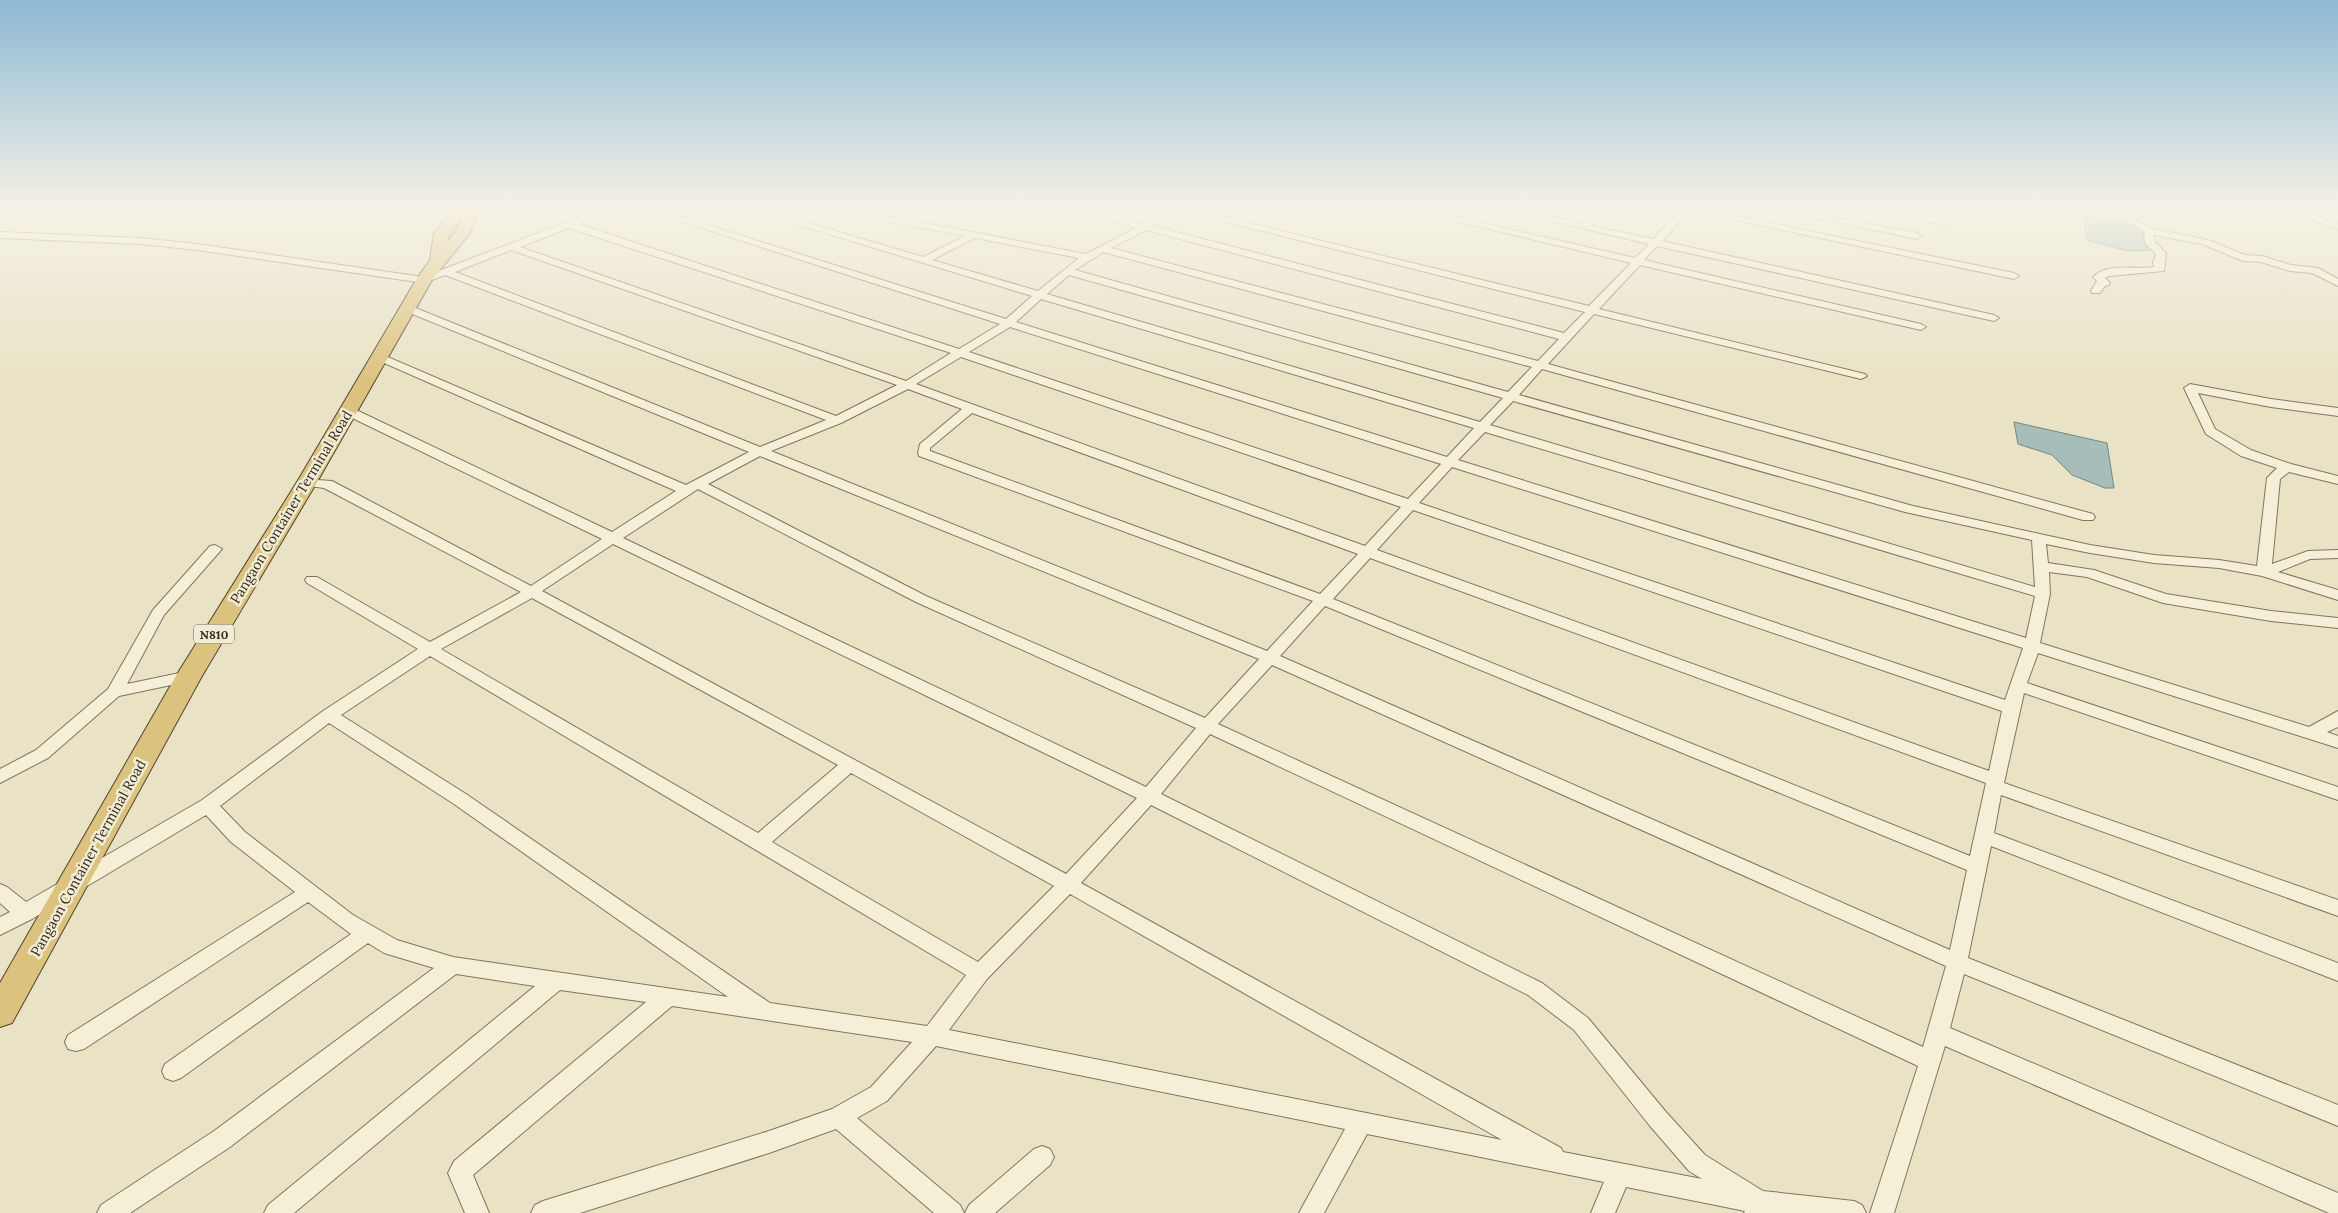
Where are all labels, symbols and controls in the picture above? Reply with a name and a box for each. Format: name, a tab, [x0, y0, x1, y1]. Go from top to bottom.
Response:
street label: Pangaon Container Terminal Road	[226, 407, 356, 607]
road number: N810	[194, 624, 234, 644]
street label: Pangaon Container Terminal Road	[26, 756, 150, 960]

